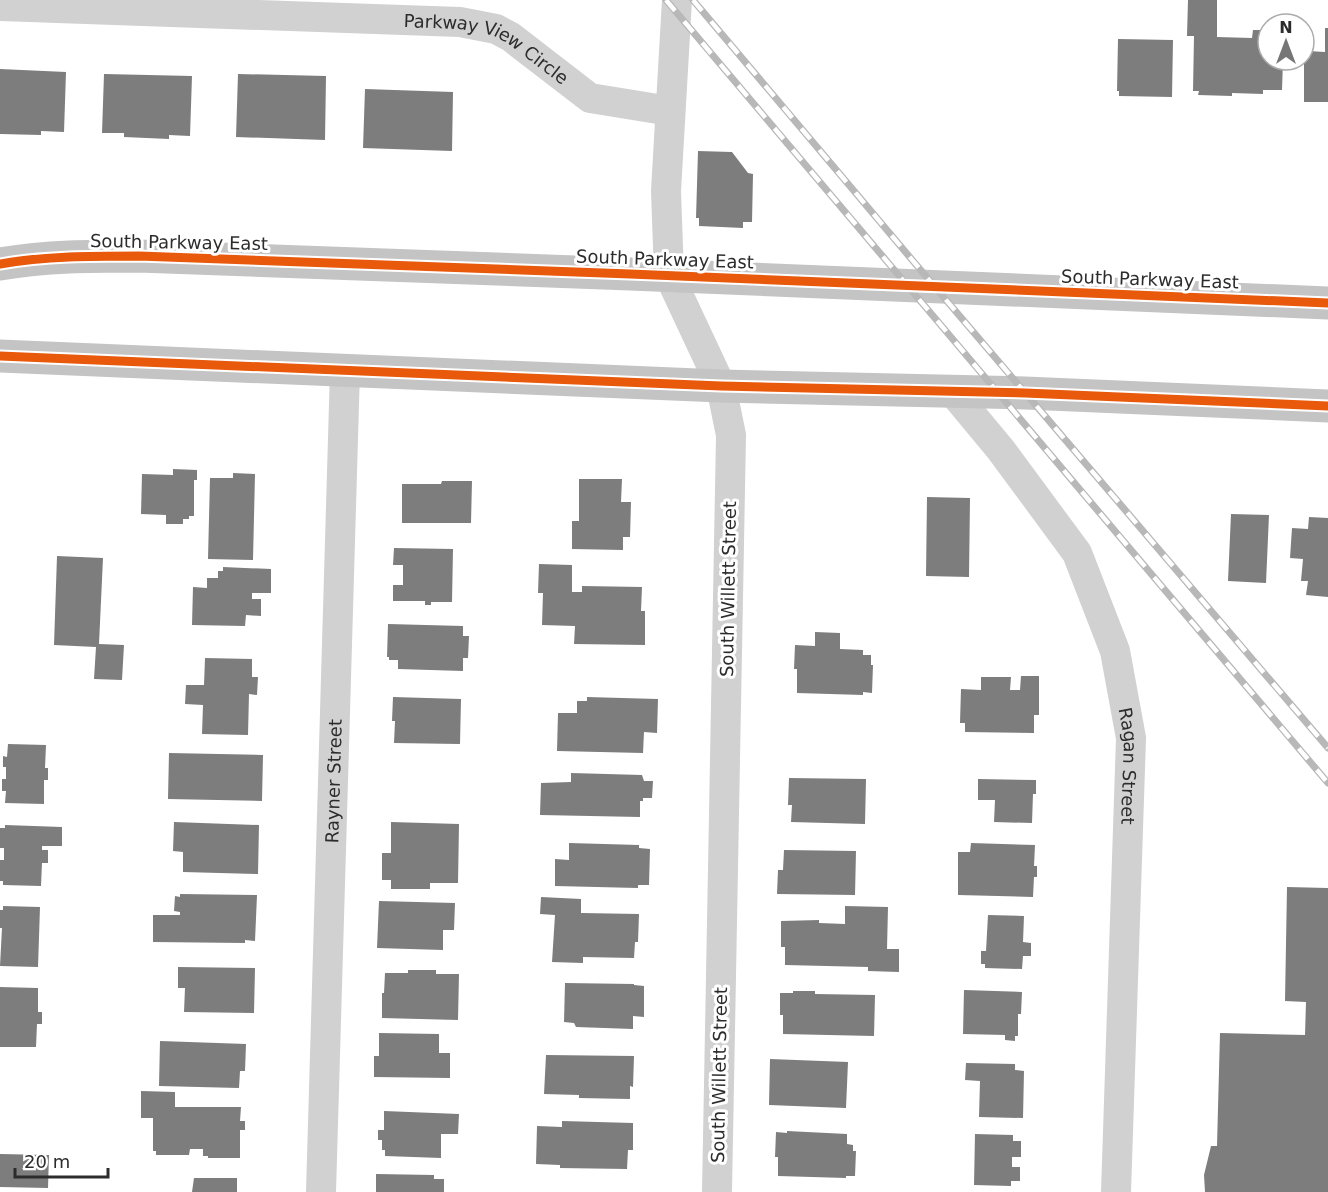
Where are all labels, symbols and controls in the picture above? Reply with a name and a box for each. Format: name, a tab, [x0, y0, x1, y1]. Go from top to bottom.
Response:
street label: Parkway View Circle	[403, 10, 573, 88]
north arrow	[1256, 12, 1316, 72]
text: N	[1279, 18, 1293, 37]
street label: South Parkway East	[90, 230, 268, 254]
street label: South Parkway East	[576, 245, 754, 273]
street label: South Parkway East	[1061, 265, 1239, 293]
street label: South Willett Street	[716, 501, 740, 677]
street label: Ragan Street	[1115, 706, 1142, 825]
street label: Rayner Street	[321, 719, 345, 844]
street label: South Willett Street	[707, 987, 731, 1163]
scale bar	[15, 1141, 108, 1179]
text: 20 m	[24, 1151, 70, 1172]

